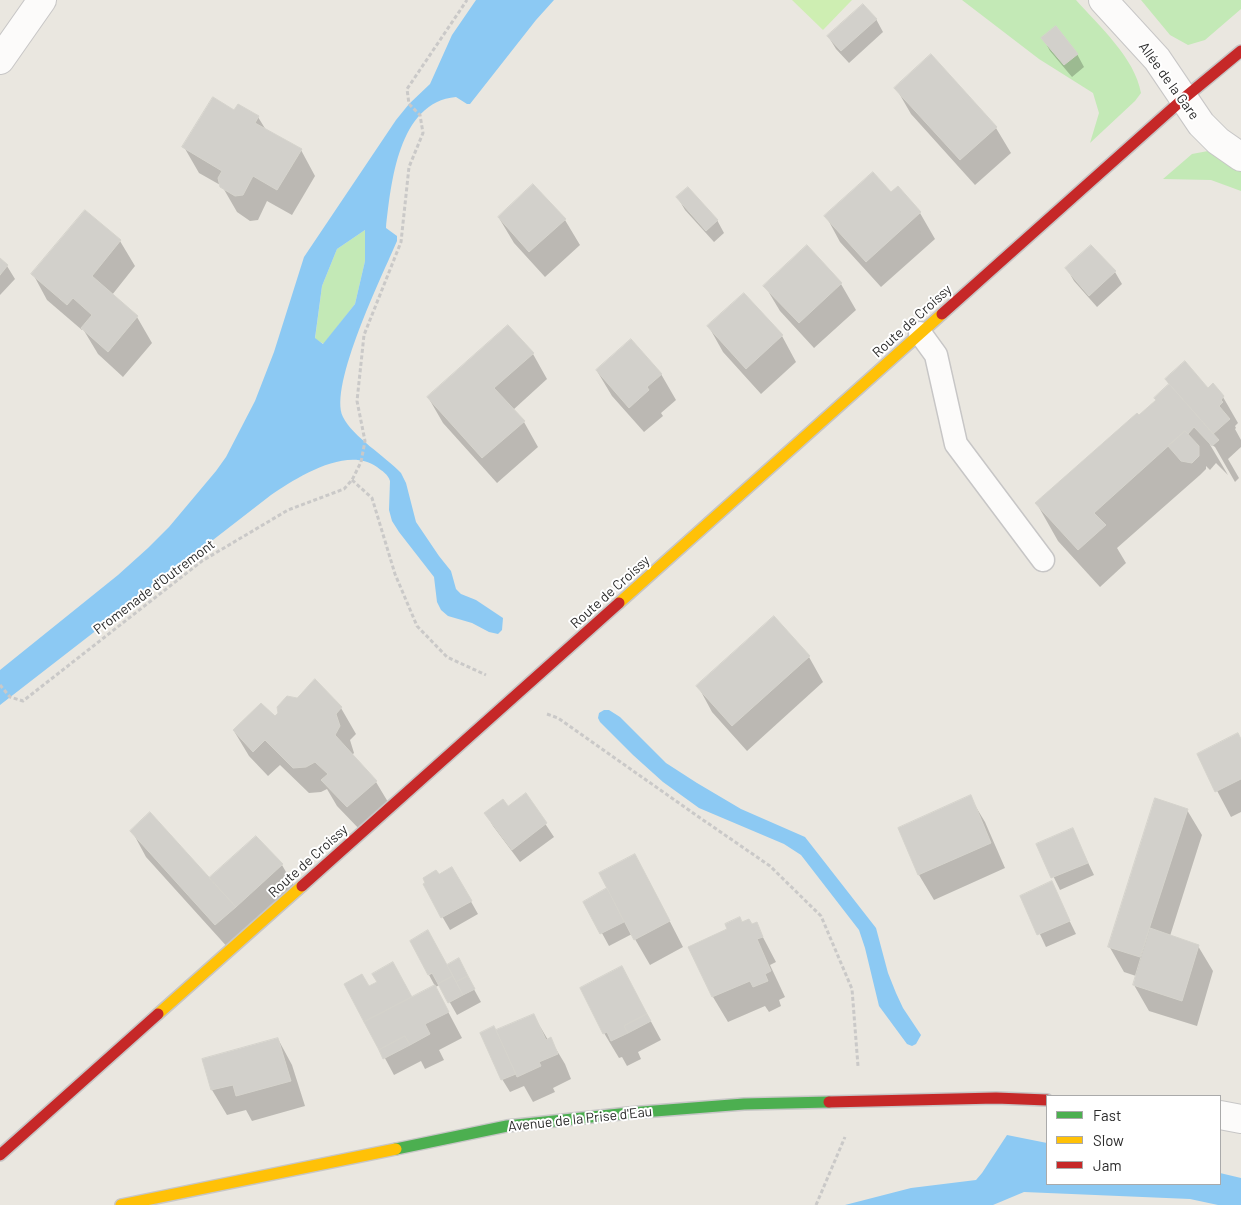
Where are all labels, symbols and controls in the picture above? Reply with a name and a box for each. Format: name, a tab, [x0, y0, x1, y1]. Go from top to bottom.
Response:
street label: Allée de la Gare	[1135, 39, 1203, 123]
street label: Route de Croissy	[869, 281, 955, 361]
street label: Promenade d'Outremont	[90, 536, 218, 638]
street label: Route de Croissy	[567, 552, 653, 632]
street label: Route de Croissy	[265, 821, 351, 901]
legend	[1046, 1095, 1221, 1185]
street label: Avenue de la Prise d'Eau	[507, 1103, 653, 1135]
text: Fast	[1093, 1106, 1121, 1124]
text: Slow	[1093, 1131, 1124, 1149]
text: Jam	[1093, 1156, 1122, 1174]

